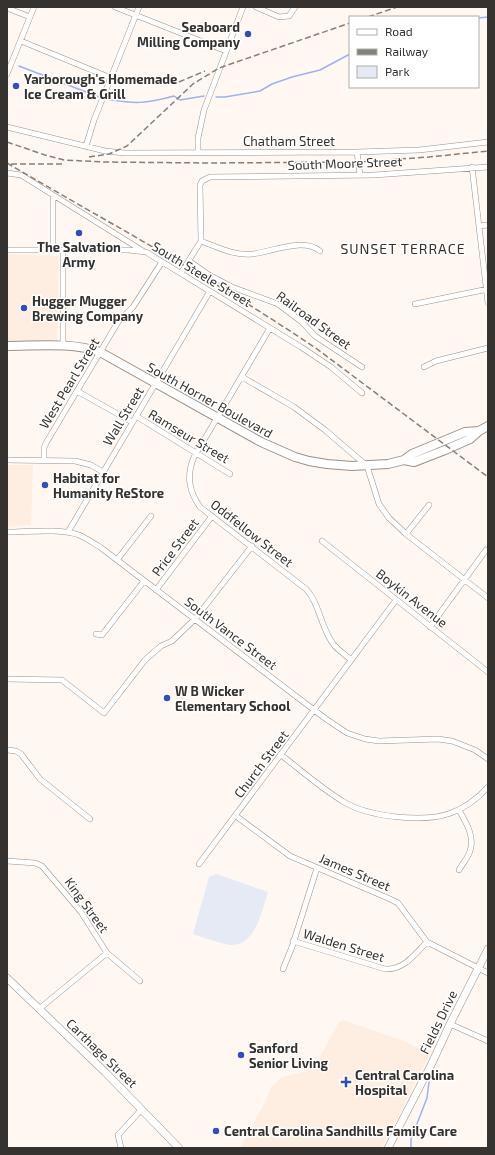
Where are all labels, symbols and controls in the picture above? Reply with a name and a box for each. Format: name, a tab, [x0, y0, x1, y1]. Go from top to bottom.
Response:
legend	[349, 16, 479, 88]
place label: Seaboard Milling Company	[137, 19, 241, 50]
text: Road	[385, 24, 413, 38]
marker: Seaboard Milling Company	[243, 29, 253, 39]
text: Railway	[385, 44, 429, 58]
text: Park	[385, 64, 410, 78]
place label: Yarborough's Homemade Ice Cream & Grill	[24, 71, 177, 102]
marker: Yarborough's Homemade Ice Cream & Grill	[11, 81, 21, 91]
street label: Chatham Street	[243, 133, 335, 149]
street label: South Moore Street	[287, 153, 403, 173]
marker: The Salvation Army	[74, 228, 84, 238]
street label: South Steele Street	[149, 238, 255, 310]
place label: The Salvation Army	[37, 239, 121, 270]
district label: SUNSET TERRACE	[340, 240, 466, 257]
street label: Railroad Street	[274, 288, 354, 352]
place label: Hugger Mugger Brewing Company	[32, 293, 144, 324]
marker: Hugger Mugger Brewing Company	[19, 303, 29, 313]
street label: West Pearl Street	[36, 335, 102, 431]
street label: South Horner Boulevard	[144, 359, 276, 441]
street label: Wall Street	[99, 384, 147, 448]
street label: Ramseur Street	[146, 406, 232, 466]
place label: Habitat for Humanity ReStore	[53, 470, 164, 501]
marker: Habitat for Humanity ReStore	[40, 480, 50, 490]
street label: Oddfellow Street	[208, 496, 296, 570]
street label: Price Street	[148, 515, 202, 579]
street label: Boykin Avenue	[373, 565, 451, 631]
street label: South Vance Street	[182, 593, 280, 673]
place label: W B Wicker Elementary School	[175, 683, 291, 714]
marker: W B Wicker Elementary School	[162, 693, 172, 703]
street label: Church Street	[230, 727, 292, 801]
street label: James Street	[317, 850, 393, 894]
street label: King Street	[61, 874, 113, 936]
street label: Walden Street	[301, 925, 387, 965]
street label: Fields Drive	[416, 988, 460, 1056]
street label: Carthage Street	[63, 1015, 141, 1091]
place label: Sanford Senior Living	[249, 1040, 328, 1071]
marker: Sanford Senior Living	[236, 1050, 246, 1060]
place label: Central Carolina Hospital	[355, 1067, 454, 1098]
marker: Central Carolina Hospital	[340, 1076, 352, 1088]
place label: Central Carolina Sandhills Family Care	[224, 1123, 457, 1139]
marker: Central Carolina Sandhills Family Care	[211, 1126, 221, 1136]

